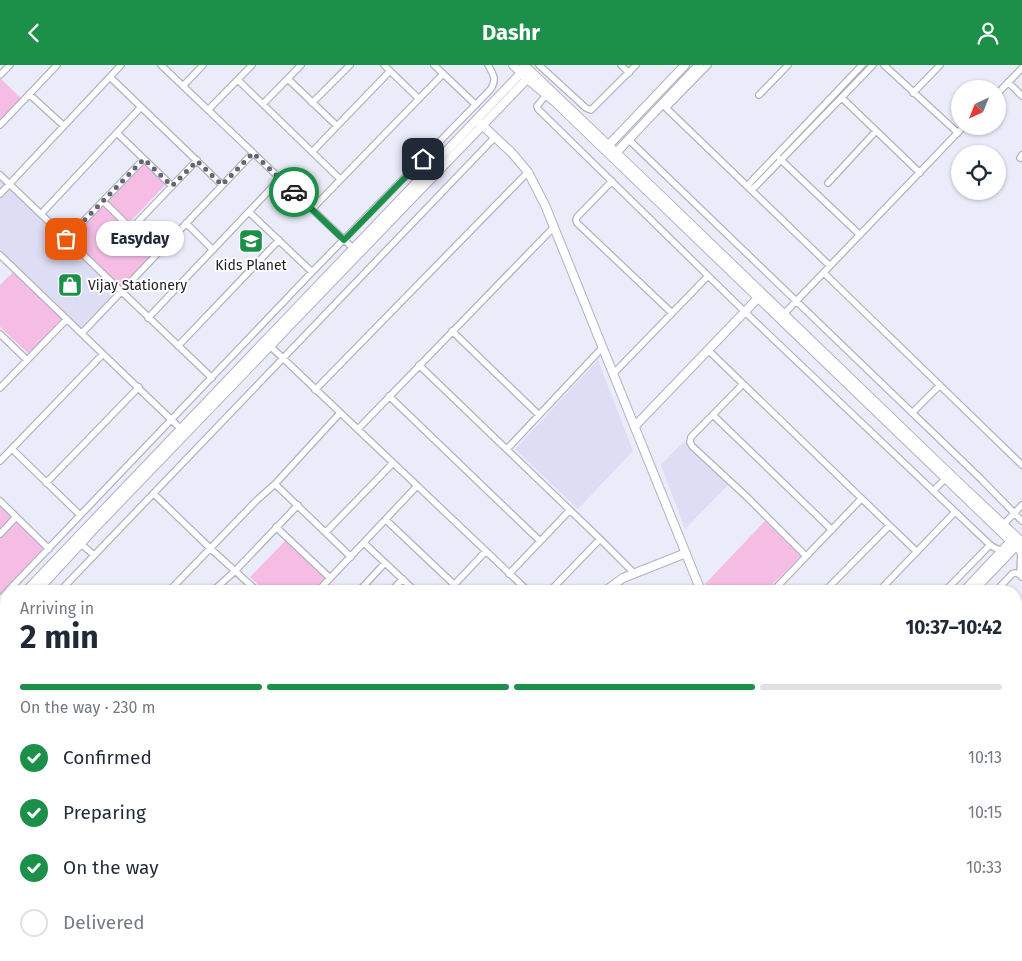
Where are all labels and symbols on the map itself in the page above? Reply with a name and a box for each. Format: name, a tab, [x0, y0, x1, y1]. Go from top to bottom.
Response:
north arrow	[951, 80, 1006, 135]
pin	[402, 138, 444, 180]
courier	[269, 167, 319, 217]
pin	[45, 218, 87, 260]
callout: Easyday	[96, 221, 184, 257]
school or university icon: Kids Planet	[238, 228, 264, 254]
place label: Kids Planet	[215, 257, 288, 274]
shop icon: Vijay Stationery	[57, 272, 83, 298]
place label: Vijay Stationery	[88, 277, 187, 294]

